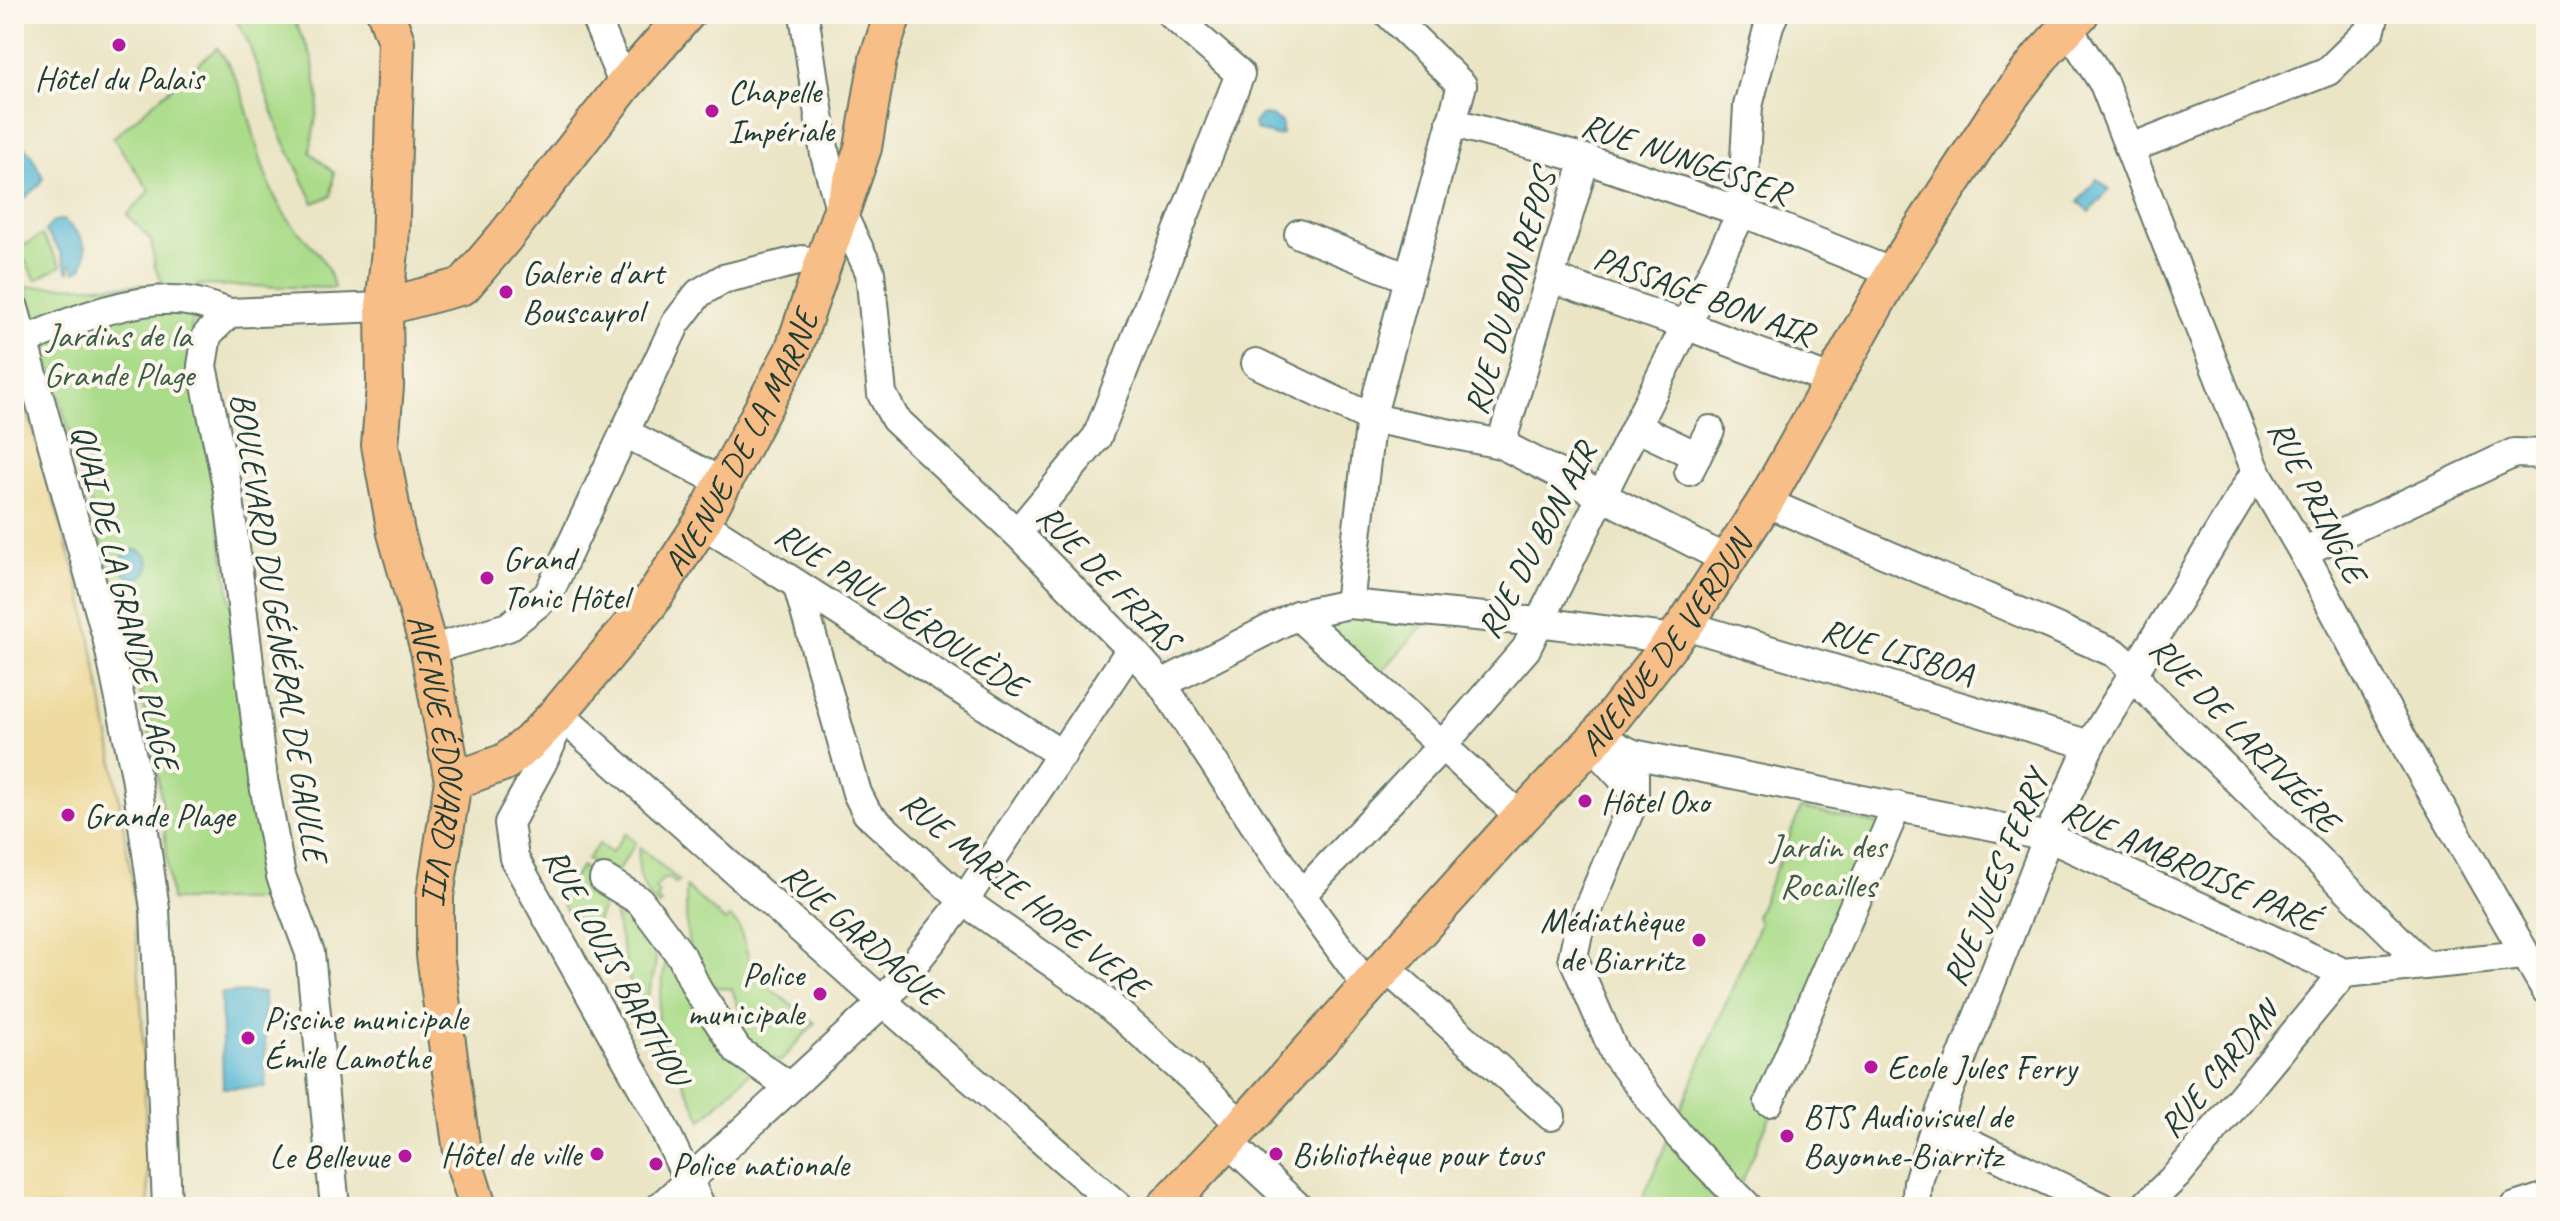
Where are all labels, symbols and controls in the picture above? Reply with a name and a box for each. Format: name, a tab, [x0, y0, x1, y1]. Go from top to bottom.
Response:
marker: Hôtel du Palais	[110, 36, 128, 54]
place label: Hôtel du Palais	[35, 57, 206, 100]
place label: Chapelle Impériale	[728, 70, 836, 152]
marker: Chapelle Impériale	[703, 102, 721, 120]
street label: RUE NUNGESSER	[1576, 103, 1799, 215]
street label: RUE DU BON REPOS	[1454, 159, 1567, 419]
street label: PASSAGE BON AIR	[1588, 236, 1823, 356]
place label: Galerie d'art Bouscayrol	[522, 251, 668, 333]
marker: Galerie d'art Bouscayrol	[497, 283, 515, 301]
street label: AVENUE DE LA MARNE	[653, 300, 829, 583]
park label: Jardins de la Grande Plage	[44, 314, 197, 396]
street label: BOULEVARD DU GÉNÉRAL DE GAULLE	[221, 390, 338, 869]
street label: RUE PRINGLE	[2258, 413, 2378, 593]
street label: QUAI DE LA GRANDE PLAGE	[62, 420, 190, 778]
street label: RUE DU BON AIR	[1467, 432, 1607, 645]
street label: RUE DE FRIAS	[1028, 495, 1192, 663]
street label: RUE PAUL DÉROULÈDE	[767, 512, 1038, 709]
street label: AVENUE DE VERDUN	[1570, 520, 1764, 765]
place label: Grand Tonic Hôtel	[503, 537, 635, 619]
marker: Grand Tonic Hôtel	[478, 569, 496, 587]
street label: RUE LISBOA	[1817, 608, 1980, 695]
street label: AVENUE ÉDOUARD VII	[398, 609, 474, 909]
street label: RUE DE LARIVIÉRE	[2141, 628, 2352, 844]
street label: RUE JULES FERRY	[1933, 760, 2060, 992]
place label: Hôtel Oxo	[1601, 780, 1713, 823]
street label: RUE MARIE HOPE VERE	[892, 781, 1161, 1010]
street label: RUE AMBROISE PARÉ	[2055, 789, 2329, 943]
marker: Hôtel Oxo	[1576, 792, 1594, 810]
place label: Grande Plage	[84, 794, 237, 837]
marker: Grande Plage	[59, 806, 77, 824]
park label: Jardin des Rocailles	[1768, 825, 1889, 907]
street label: RUE LOUIS BARTHOU	[534, 840, 702, 1097]
street label: RUE GARDAGUE	[773, 853, 954, 1018]
place label: Médiathèque de Biarritz	[1540, 899, 1686, 981]
marker: Médiathèque de Biarritz	[1690, 931, 1708, 949]
place label: Police municipale	[687, 953, 806, 1035]
marker: Police municipale	[811, 985, 829, 1003]
street label: RUE CARDAN	[2149, 989, 2291, 1146]
place label: Piscine municipale Émile Lamothe	[264, 997, 470, 1079]
marker: Piscine municipale Émile Lamothe	[239, 1029, 257, 1047]
place label: Ecole Jules Ferry	[1887, 1046, 2079, 1089]
marker: Ecole Jules Ferry	[1862, 1058, 1880, 1076]
place label: BTS Audiovisuel de Bayonne-Biarritz	[1803, 1095, 2015, 1177]
marker: BTS Audiovisuel de Bayonne-Biarritz	[1778, 1127, 1796, 1145]
place label: Hôtel de ville	[441, 1133, 584, 1176]
place label: Bibliothèque pour tous	[1292, 1133, 1545, 1176]
place label: Le Bellevue	[269, 1135, 391, 1178]
place label: Police nationale	[672, 1143, 851, 1186]
marker: Hôtel de ville	[588, 1145, 606, 1163]
marker: Bibliothèque pour tous	[1267, 1145, 1285, 1163]
marker: Le Bellevue	[396, 1147, 414, 1165]
marker: Police nationale	[647, 1155, 665, 1173]

